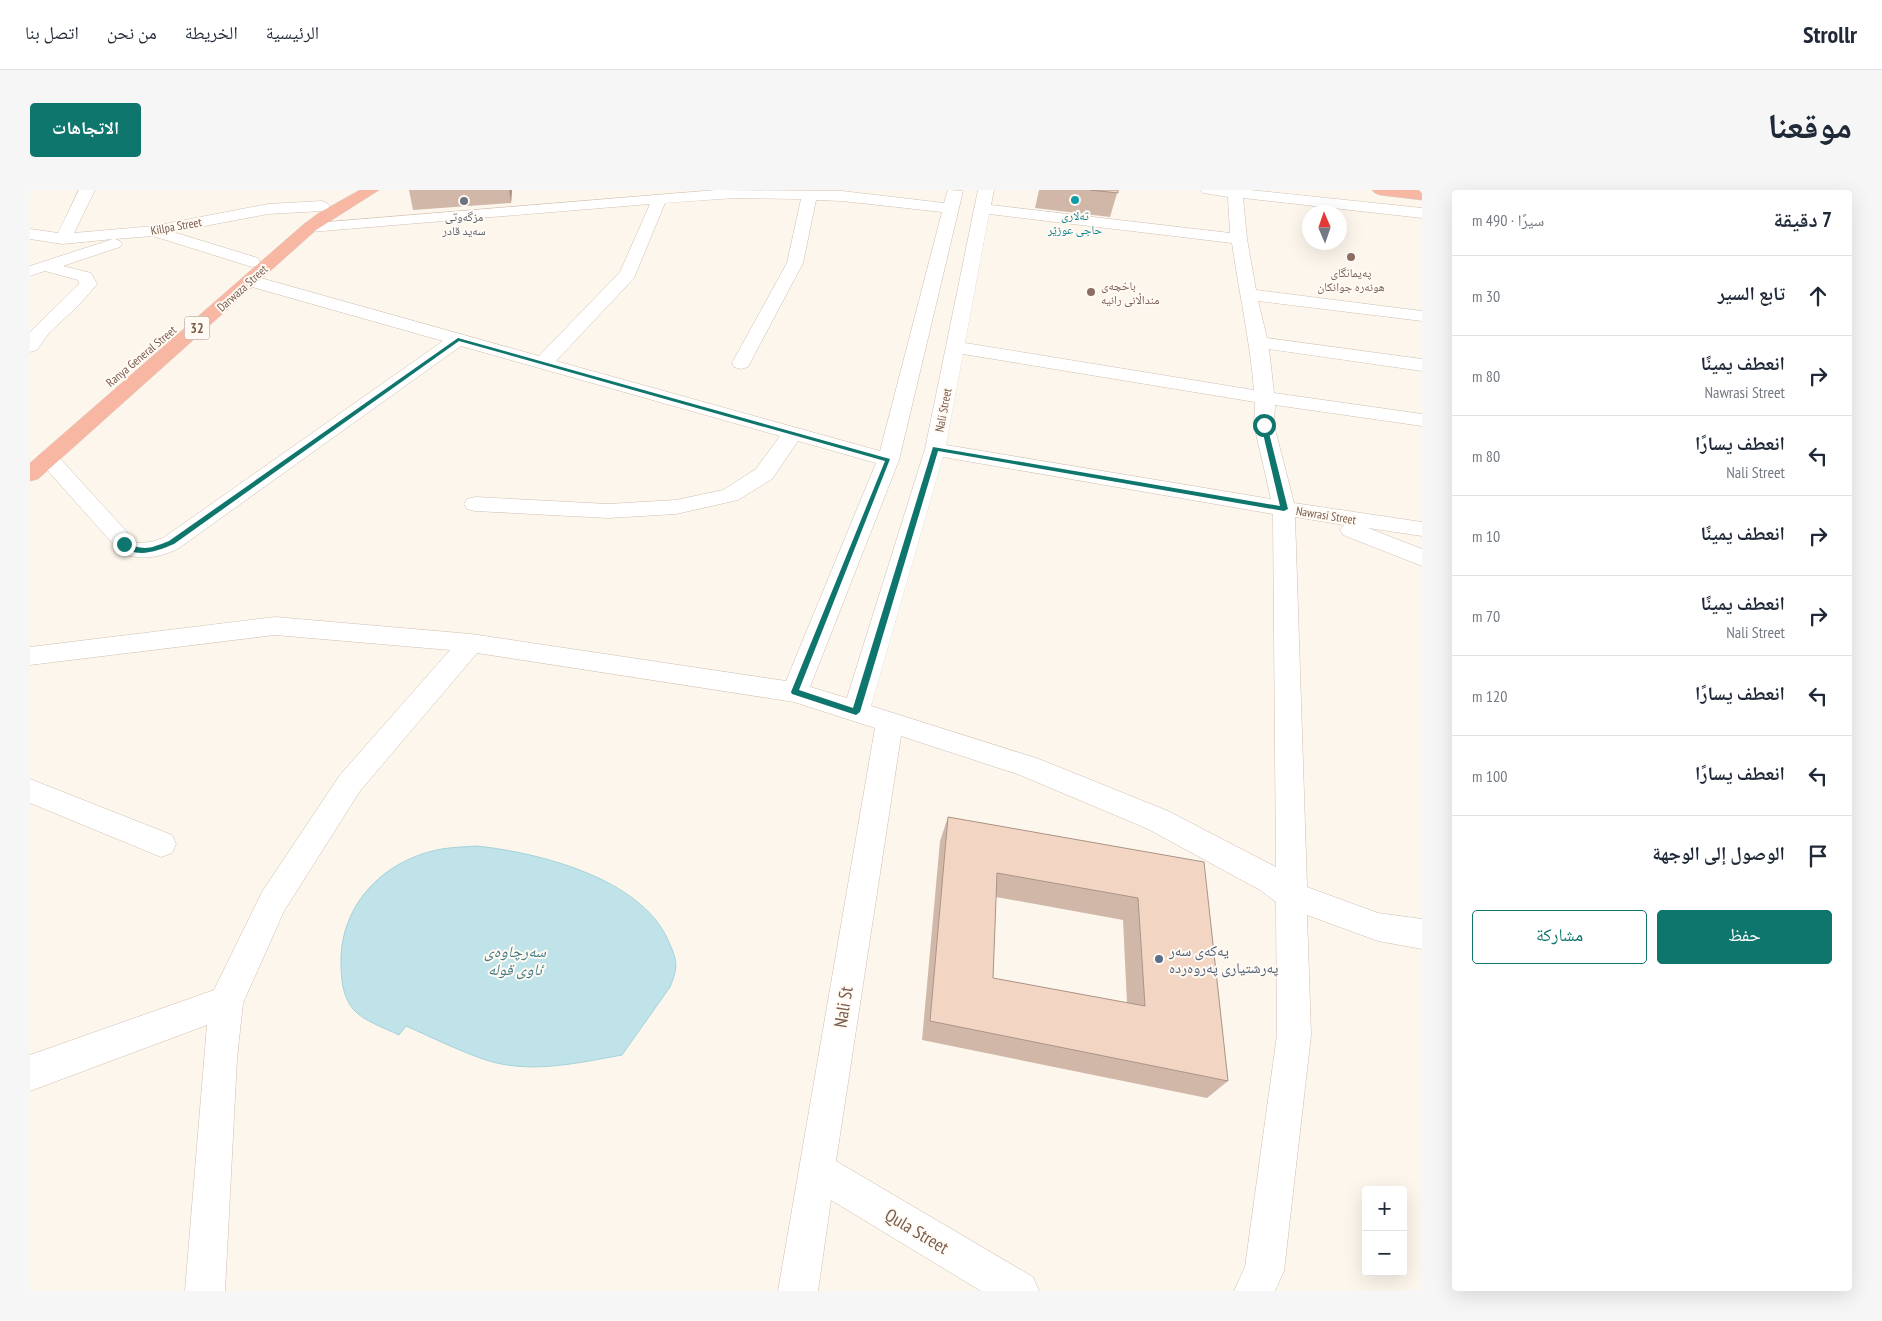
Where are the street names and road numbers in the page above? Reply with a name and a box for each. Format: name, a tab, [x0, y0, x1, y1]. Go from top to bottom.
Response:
street label: Killpa Street	[149, 214, 203, 238]
street label: Darwaza Street	[214, 261, 271, 315]
road number: 32	[184, 316, 210, 340]
street label: Ranya General Street	[103, 322, 180, 390]
street label: Nali Street	[931, 386, 955, 433]
street label: Nawrasi Street	[1295, 503, 1358, 527]
street label: Nali St	[828, 985, 858, 1029]
street label: Qula Street	[881, 1203, 953, 1259]

